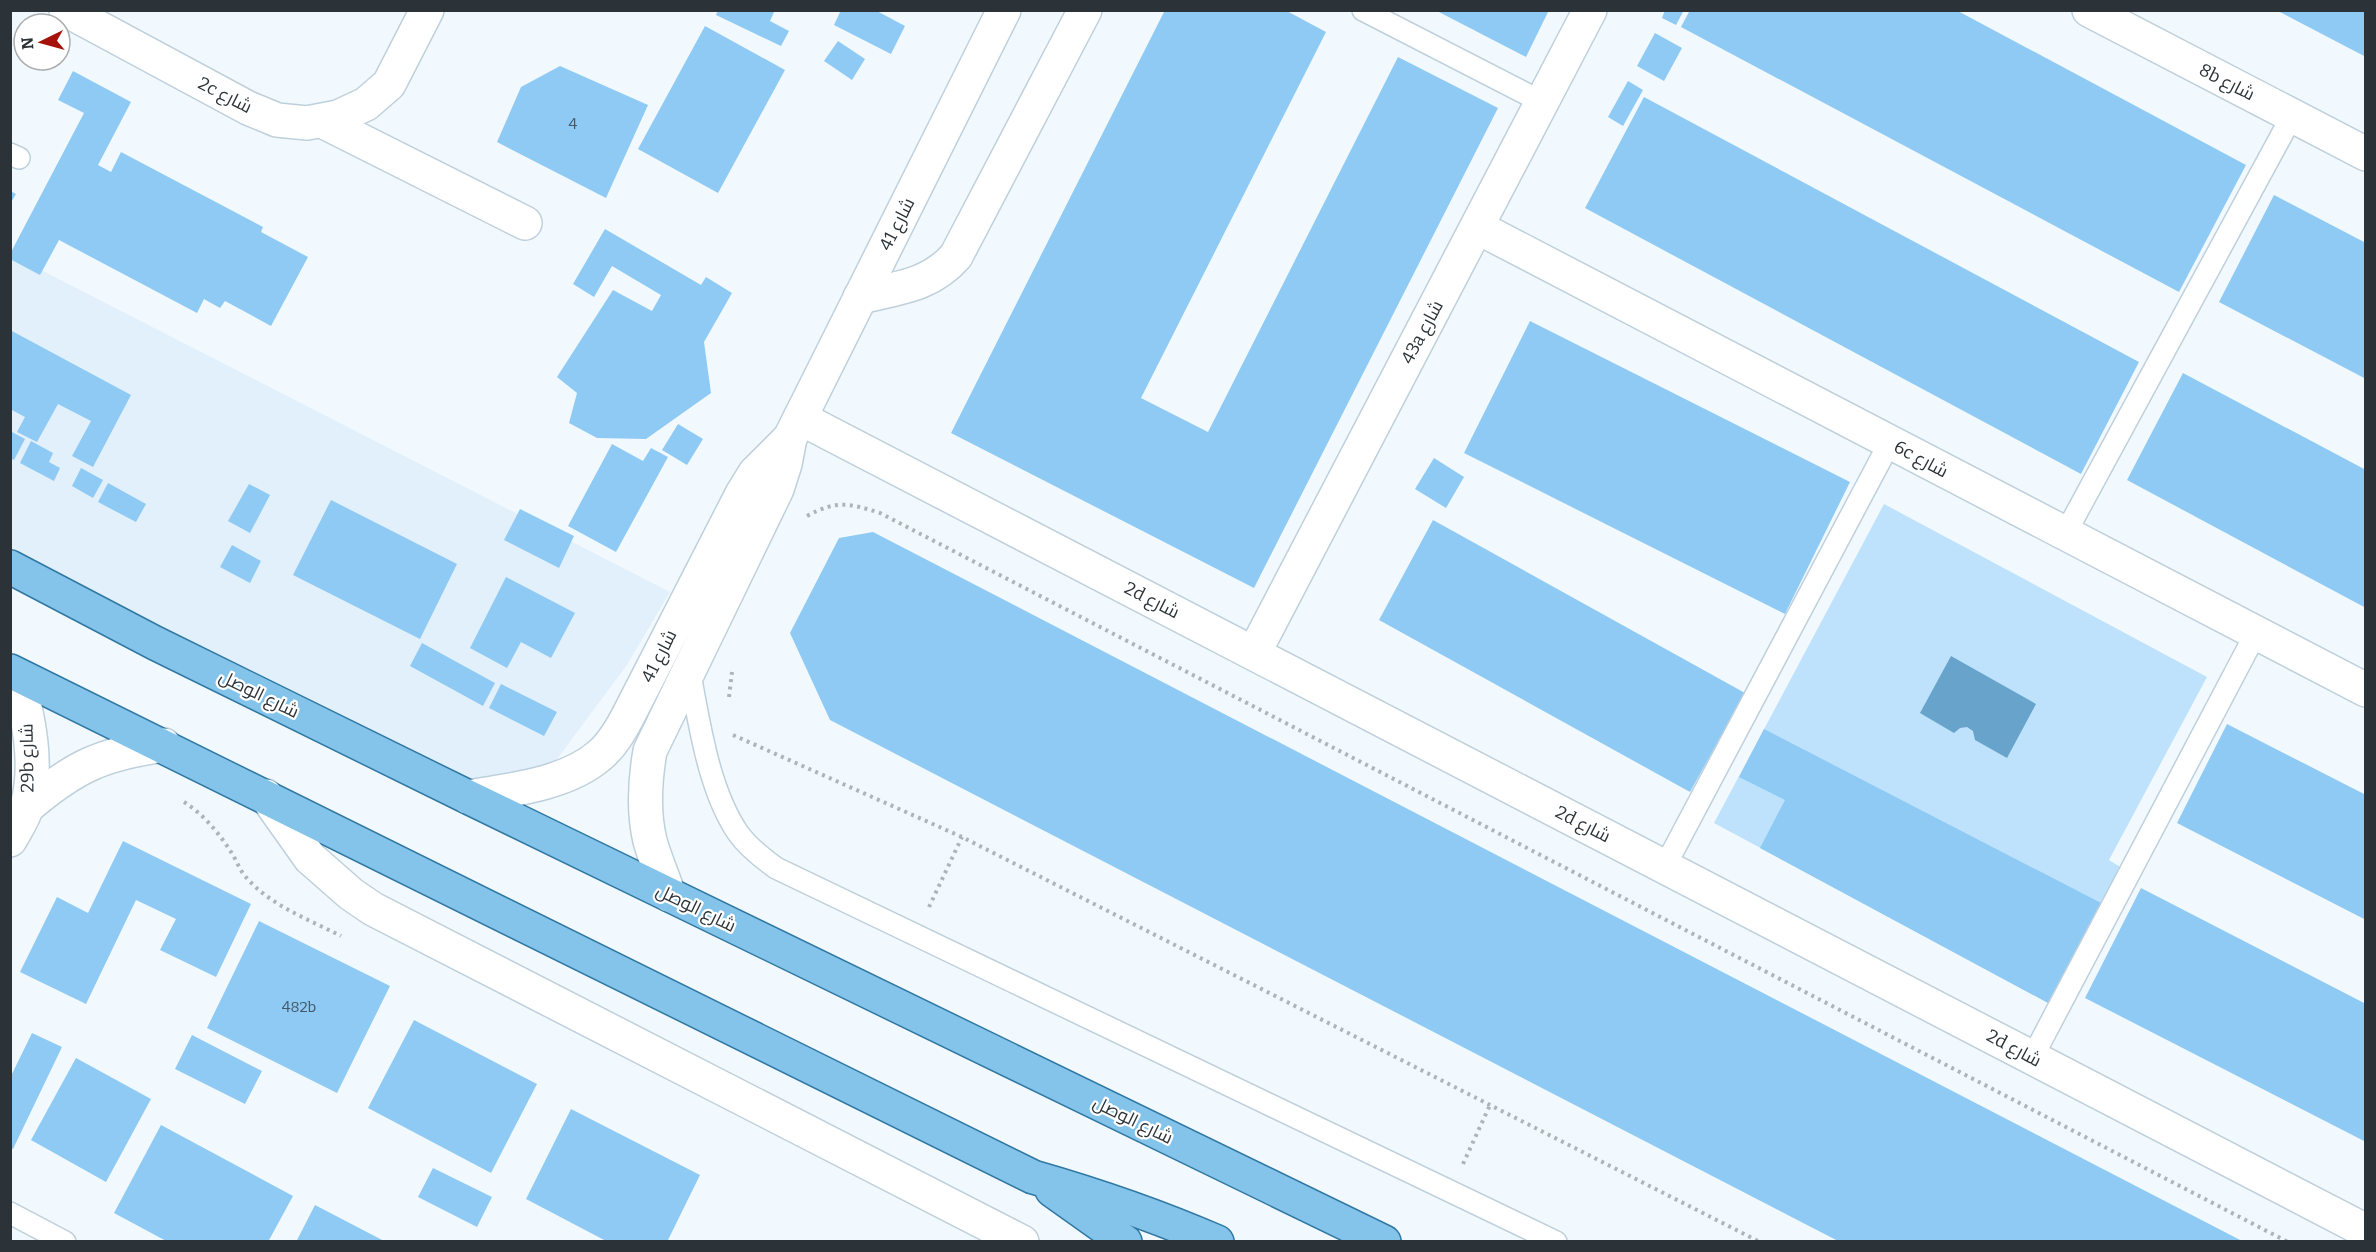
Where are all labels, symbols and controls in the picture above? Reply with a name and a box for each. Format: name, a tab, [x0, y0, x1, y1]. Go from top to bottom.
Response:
north arrow	[12, 12, 72, 72]
text: N	[18, 36, 38, 50]
street label: 8b شارع	[2195, 59, 2258, 106]
street label: 2c شارع	[194, 72, 256, 119]
house number: 4	[569, 115, 578, 133]
street label: شارع 41	[874, 194, 920, 255]
street label: 43a شارع	[1396, 297, 1449, 368]
street label: 6c شارع	[1890, 436, 1952, 483]
street label: 2d شارع	[1120, 577, 1183, 624]
street label: شارع 41	[636, 626, 682, 687]
street label: شارع الوصل	[215, 665, 302, 724]
street label: 29b شارع	[15, 723, 40, 793]
street label: 2d شارع	[1551, 801, 1614, 848]
street label: شارع الوصل	[652, 879, 739, 938]
house number: 482b	[282, 998, 316, 1016]
street label: 2d شارع	[1982, 1024, 2045, 1072]
street label: شارع الوصل	[1089, 1091, 1176, 1150]

